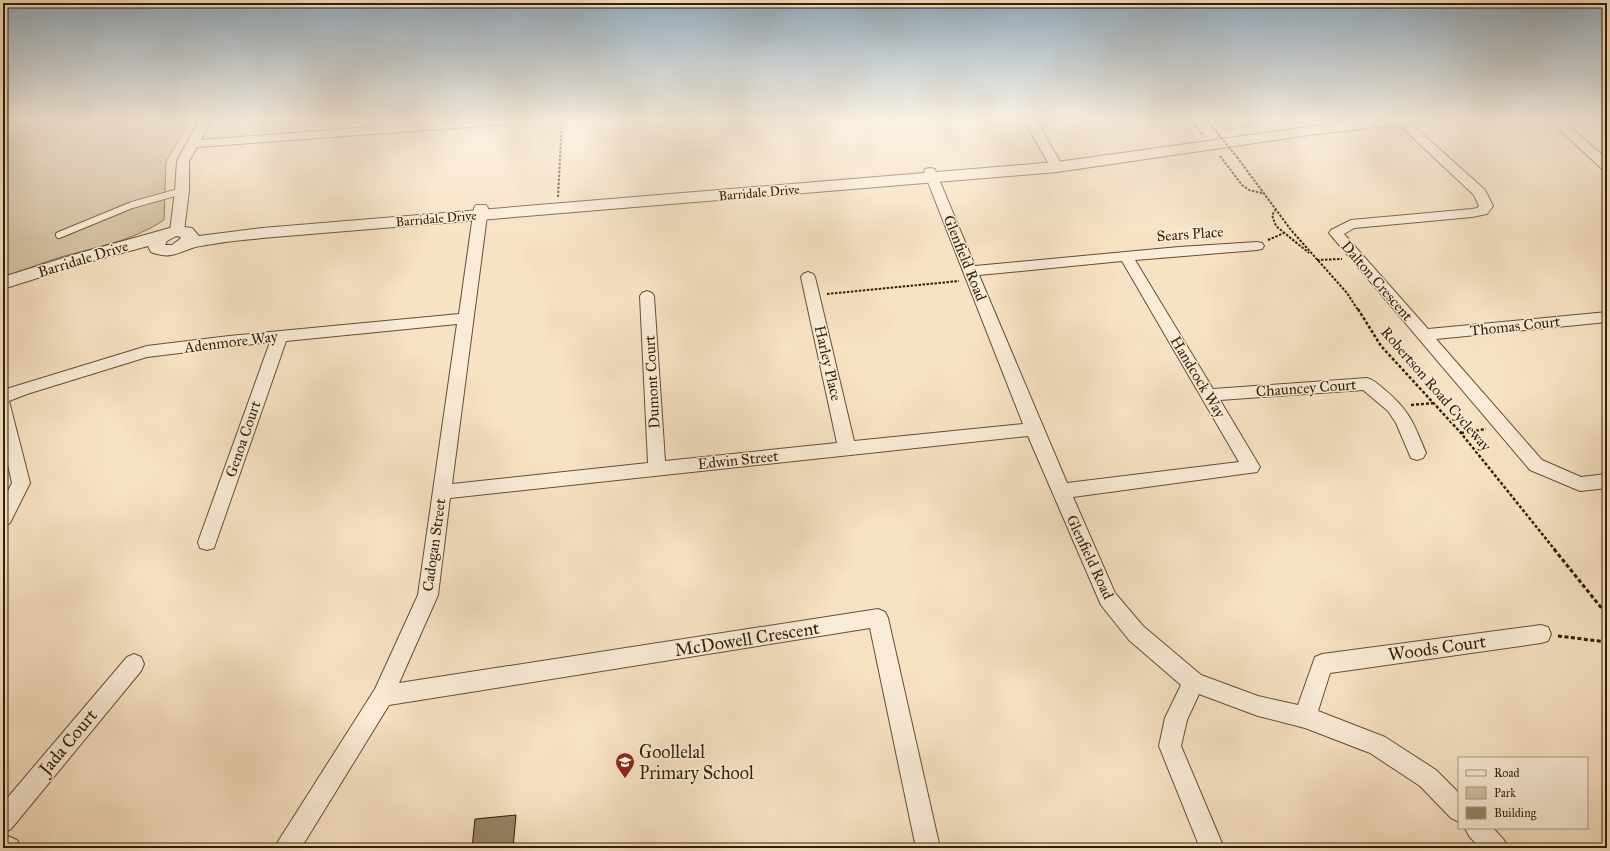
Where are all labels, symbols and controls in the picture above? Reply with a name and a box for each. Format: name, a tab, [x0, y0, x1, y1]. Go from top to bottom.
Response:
street label: Barridale Drive	[718, 181, 801, 205]
street label: Barridale Drive	[395, 207, 478, 231]
street label: Glenfield Road	[940, 212, 991, 304]
street label: Sears Place	[1156, 223, 1224, 245]
street label: Barridale Drive	[36, 237, 130, 281]
street label: Dalton Crescent	[1337, 237, 1417, 325]
street label: Thomas Court	[1469, 312, 1562, 340]
street label: Robertson Road Cycleway	[1377, 323, 1496, 456]
street label: Harley Place	[811, 324, 845, 402]
street label: Adenmore Way	[182, 327, 280, 357]
street label: Handcock Way	[1167, 333, 1230, 422]
street label: Dumont Court	[641, 334, 663, 429]
street label: Chauncey Court	[1255, 375, 1357, 400]
street label: Genoa Court	[222, 398, 265, 479]
street label: Edwin Street	[697, 447, 780, 473]
street label: Cadogan Street	[419, 497, 450, 593]
street label: Glenfield Road	[1063, 512, 1118, 602]
street label: McDowell Crescent	[673, 617, 821, 661]
street label: Woods Court	[1387, 630, 1488, 666]
street label: Jada Court	[33, 704, 103, 782]
place label: Goollelal Primary School	[639, 741, 754, 784]
school or university icon: Goollelal Primary School	[614, 751, 636, 779]
legend	[1458, 757, 1588, 829]
text: Road	[1494, 766, 1520, 780]
text: Park	[1494, 786, 1516, 800]
text: Building	[1494, 806, 1537, 821]

